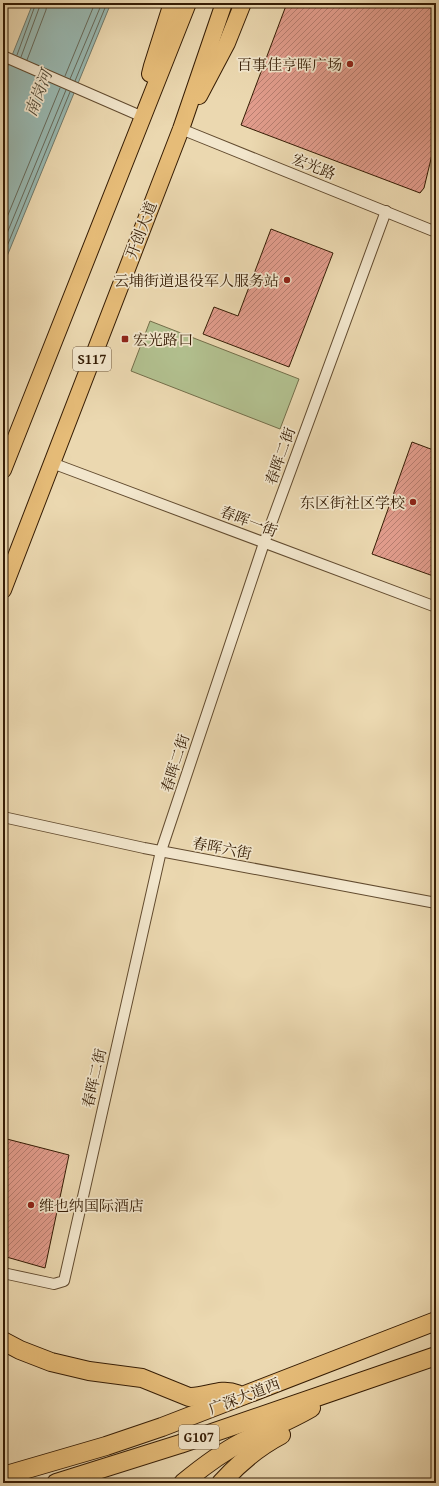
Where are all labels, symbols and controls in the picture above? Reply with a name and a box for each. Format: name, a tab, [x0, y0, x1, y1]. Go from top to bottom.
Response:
place label: 百事佳亨晖广场	[237, 54, 342, 75]
marker: 百事佳亨晖广场	[345, 59, 355, 69]
water label: 南岗河	[18, 64, 59, 120]
street label: 宏光路	[289, 148, 339, 184]
street label: 开创大道	[120, 198, 162, 262]
place label: 云埔街道退役军人服务站	[114, 270, 279, 291]
marker: 云埔街道退役军人服务站	[282, 275, 292, 285]
place label: 宏光路口	[133, 329, 193, 350]
marker: 宏光路口	[120, 334, 130, 344]
road number: S117	[73, 347, 111, 371]
street label: 春晖二街	[260, 424, 300, 488]
place label: 东区街社区学校	[300, 492, 405, 513]
marker: 东区街社区学校	[408, 497, 418, 507]
street label: 春晖一街	[217, 500, 281, 542]
street label: 春晖二街	[156, 731, 194, 795]
street label: 春晖六街	[191, 832, 253, 864]
street label: 春晖二街	[77, 1046, 111, 1110]
place label: 维也纳国际酒店	[39, 1195, 144, 1216]
marker: 维也纳国际酒店	[26, 1200, 36, 1210]
street label: 广深大道西	[205, 1373, 283, 1419]
road number: G107	[179, 1425, 219, 1449]

